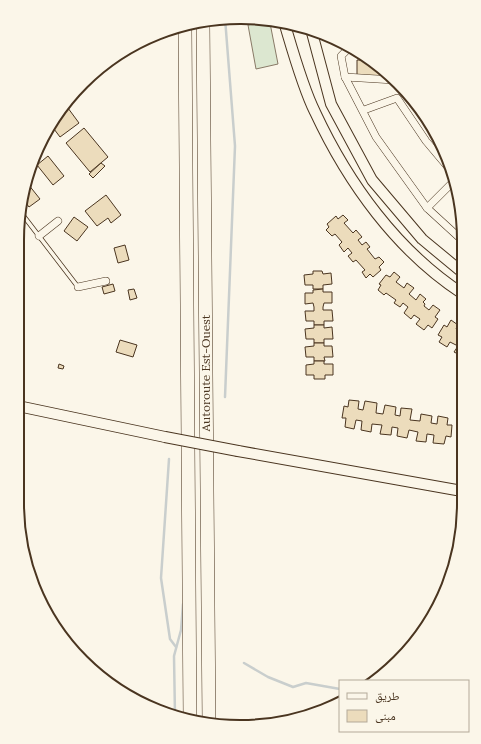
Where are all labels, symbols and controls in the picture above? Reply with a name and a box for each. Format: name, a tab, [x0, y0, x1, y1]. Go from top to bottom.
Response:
street label: Autoroute Est-Ouest	[198, 314, 213, 432]
legend	[339, 680, 469, 732]
text: طريق	[375, 688, 400, 703]
text: مبنى	[375, 708, 396, 723]

